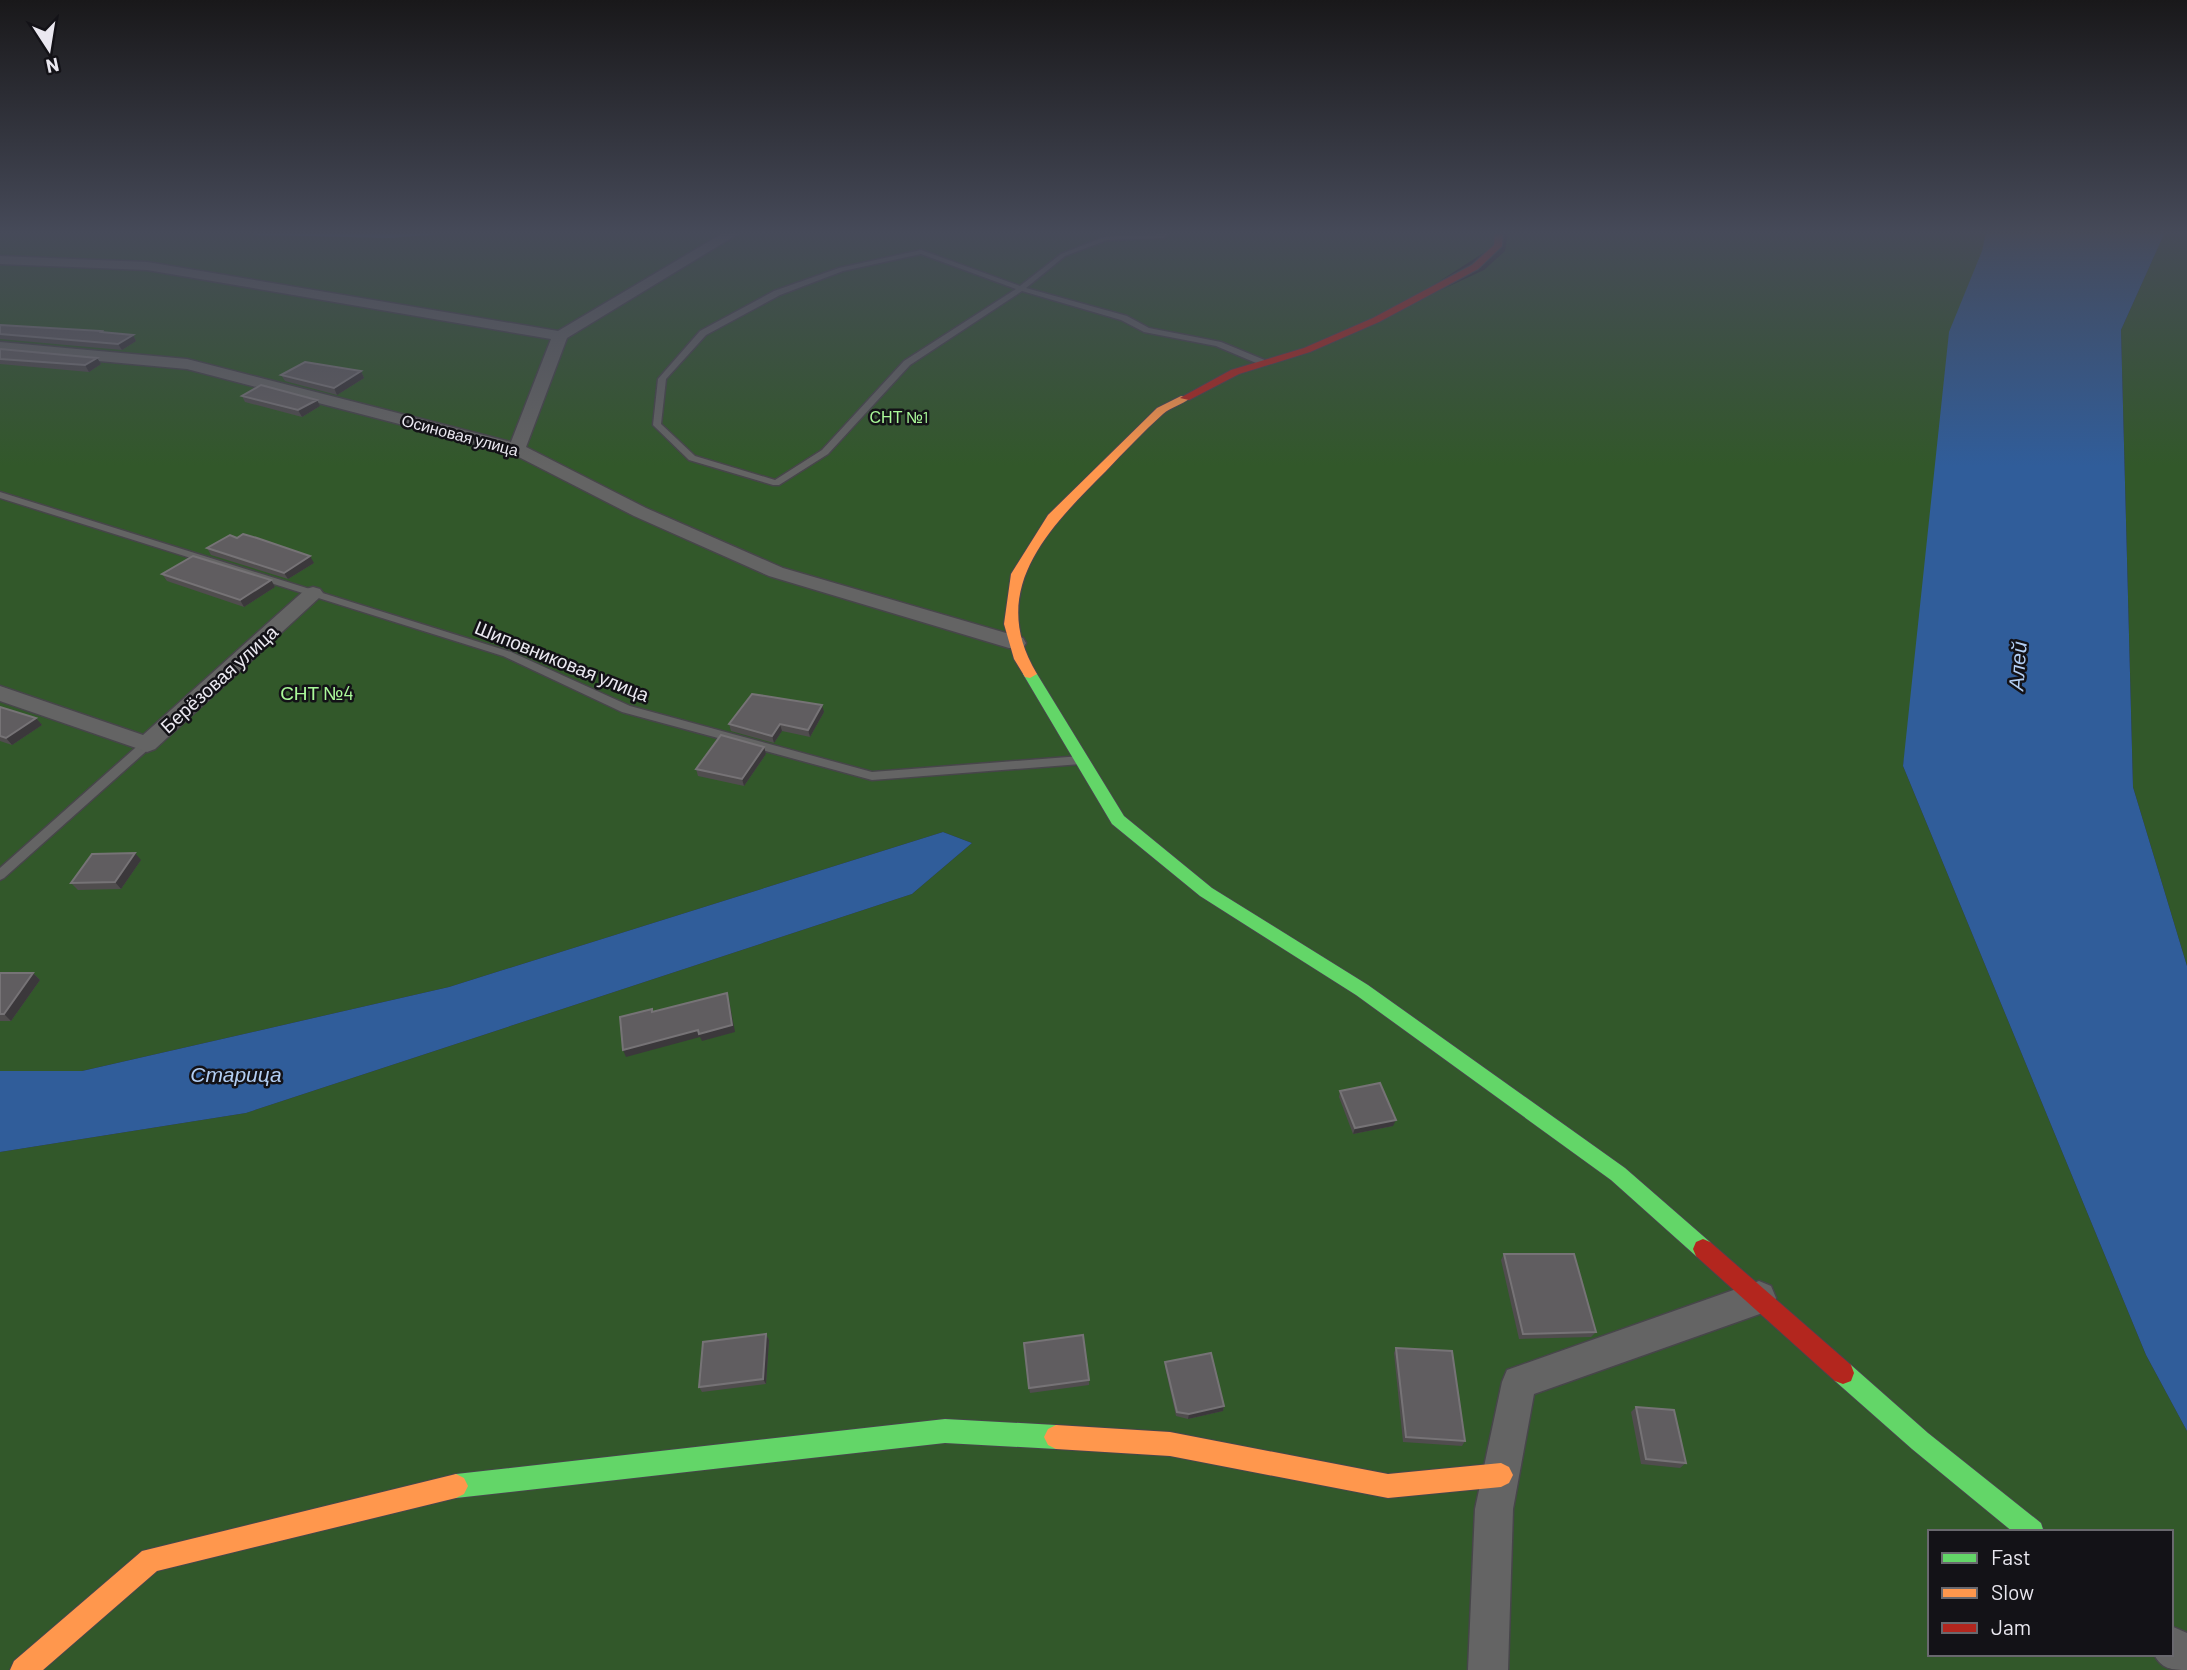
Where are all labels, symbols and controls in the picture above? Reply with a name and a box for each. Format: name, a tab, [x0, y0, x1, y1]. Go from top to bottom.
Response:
north arrow	[14, 14, 84, 84]
text: N	[44, 54, 61, 79]
park label: СНТ №1	[870, 407, 928, 426]
street label: Осиновая улица	[400, 410, 521, 459]
street label: Шиповниковая улица	[472, 615, 653, 706]
street label: Берёзовая улица	[155, 620, 282, 737]
water label: Алей	[2002, 640, 2031, 693]
park label: СНТ №4	[280, 681, 354, 704]
water label: Старица	[190, 1061, 282, 1086]
legend	[1928, 1530, 2173, 1656]
text: Fast	[1991, 1544, 2031, 1569]
text: Slow	[1991, 1579, 2034, 1604]
text: Jam	[1991, 1614, 2031, 1639]

